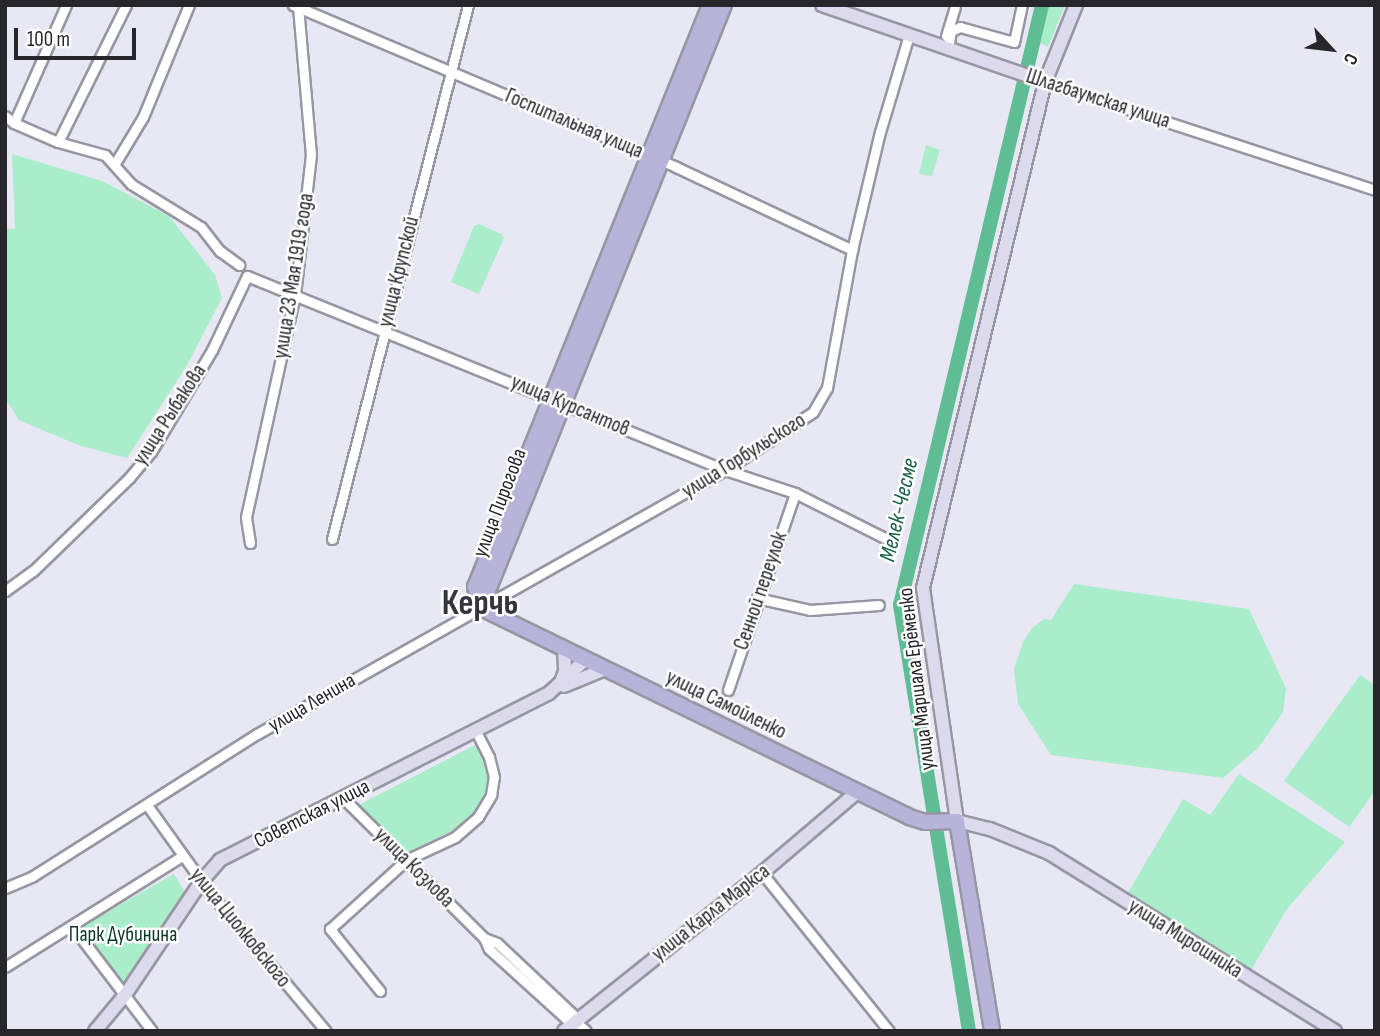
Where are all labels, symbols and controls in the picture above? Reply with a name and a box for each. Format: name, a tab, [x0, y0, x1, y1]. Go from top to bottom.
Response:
scale bar	[18, 14, 140, 58]
north arrow	[1296, 14, 1366, 84]
text: 100 m	[27, 27, 70, 52]
text: С	[1338, 49, 1363, 68]
street label: Шлагбаумская улица	[1023, 64, 1173, 134]
street label: Госпитальная улица	[501, 84, 647, 164]
street label: улица 23 Мая 1919 года	[268, 191, 320, 361]
street label: улица Крупской	[373, 214, 425, 330]
street label: улица Рыбакова	[128, 360, 212, 470]
street label: улица Курсантов	[507, 370, 633, 442]
street label: улица Горбульского	[678, 408, 810, 504]
street label: улица Пирогова	[468, 445, 532, 561]
water label: Мелек-Чесме	[874, 456, 924, 564]
street label: Сенной переулок	[729, 529, 793, 653]
district label: Керчь	[442, 583, 518, 625]
street label: улица Маршала Ерёменко	[893, 586, 941, 772]
street label: улица Самойленко	[662, 665, 790, 745]
street label: улица Ленина	[264, 668, 360, 738]
street label: Советская улица	[250, 774, 374, 854]
street label: улица Козлова	[369, 823, 459, 913]
street label: улица Карла Маркса	[647, 859, 775, 967]
street label: улица Циолковского	[184, 863, 296, 993]
street label: улица Мирошника	[1123, 894, 1247, 984]
park label: Парк Дубинина	[69, 922, 177, 948]

